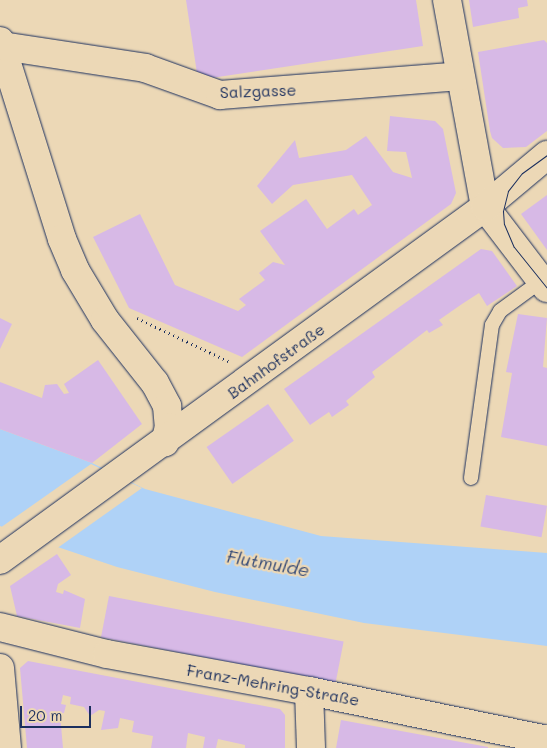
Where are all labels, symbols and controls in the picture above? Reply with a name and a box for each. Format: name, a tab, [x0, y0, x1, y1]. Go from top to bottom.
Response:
street label: Salzgasse	[219, 80, 297, 102]
street label: Bahnhofstraße	[224, 319, 328, 403]
water label: Flutmulde	[225, 545, 311, 581]
street label: Franz-Mehring-Straße	[185, 660, 361, 710]
scale bar	[22, 696, 94, 728]
text: 20 m	[28, 705, 62, 725]

